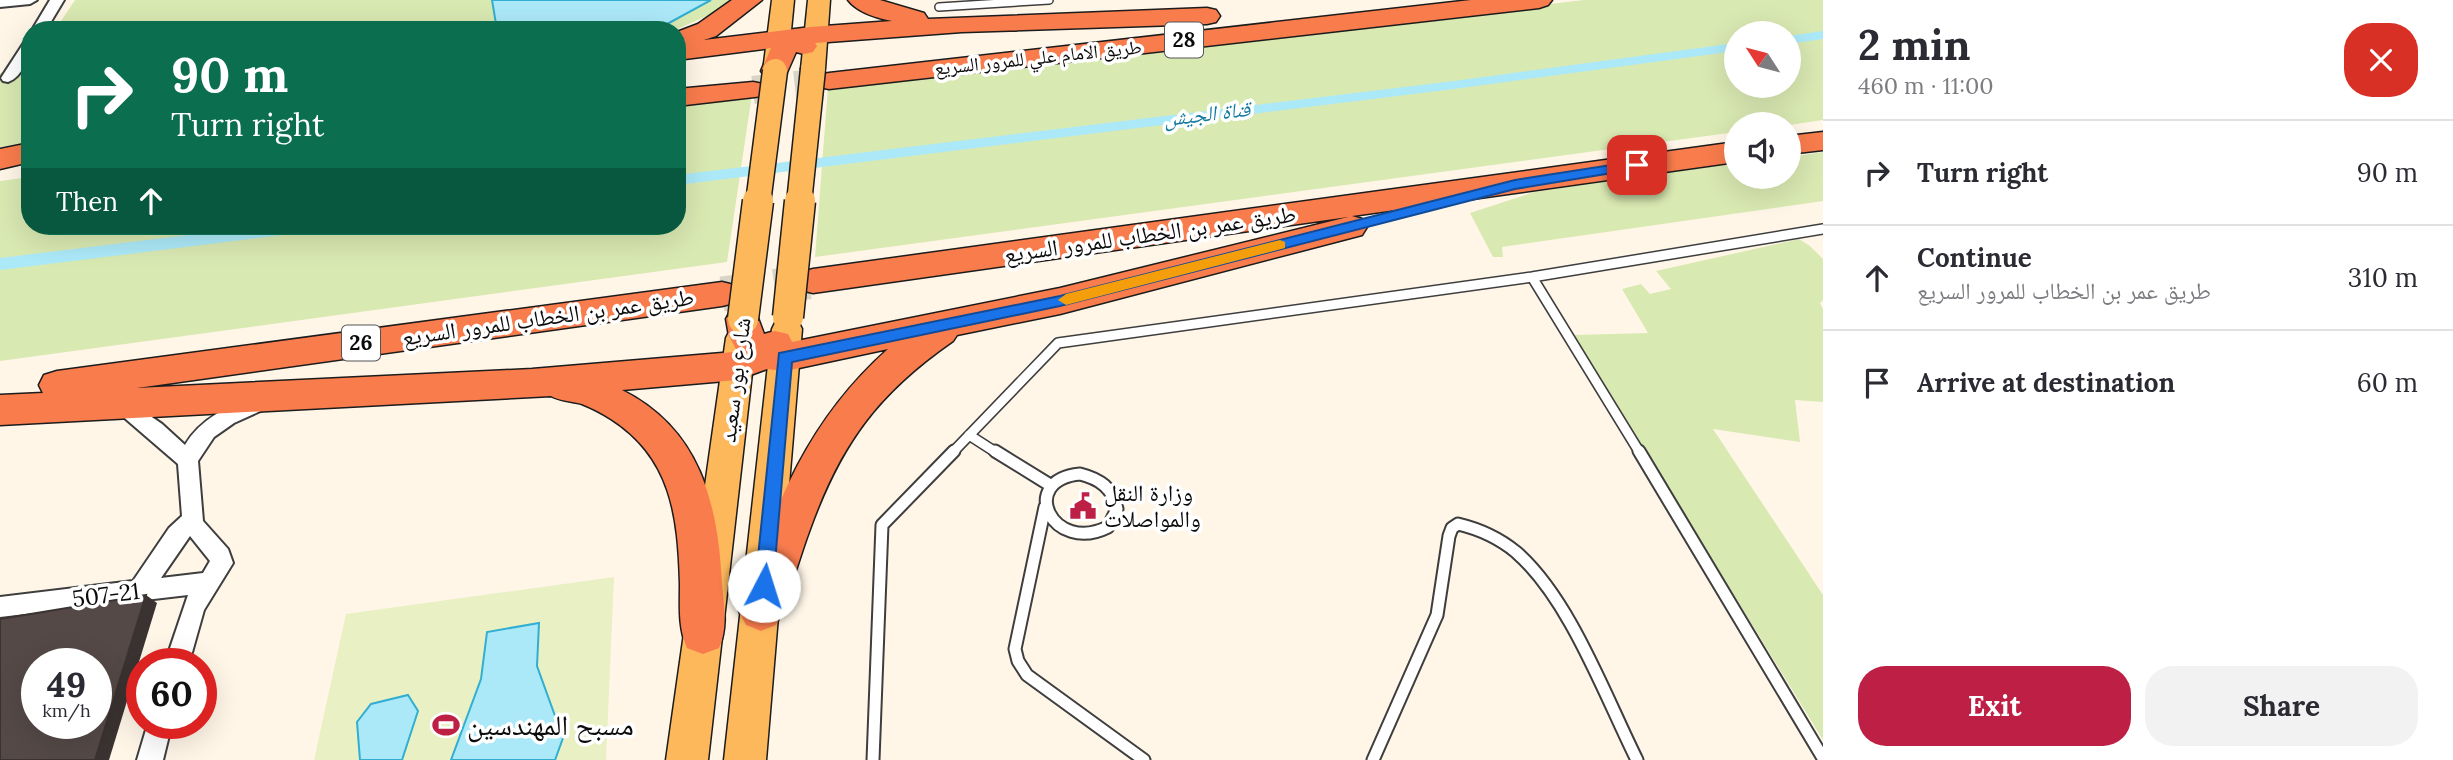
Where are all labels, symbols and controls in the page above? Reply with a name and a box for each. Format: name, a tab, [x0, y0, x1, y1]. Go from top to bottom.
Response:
text: 2 min	[1858, 18, 1971, 72]
north arrow	[1724, 21, 1801, 98]
map controls	[1724, 21, 1801, 189]
road number: 28	[1165, 22, 1203, 58]
button: close	[2344, 23, 2418, 97]
street label: طريق الامام علي للمرور السريع	[933, 34, 1143, 84]
text: 90 m	[171, 43, 288, 105]
icon: right	[56, 49, 147, 140]
text: 460 m · 11:00	[1858, 71, 1994, 100]
water label: قناة الجيش	[1162, 94, 1255, 132]
text: Turn right	[171, 104, 324, 145]
button: sound	[1724, 112, 1801, 189]
pin	[1607, 135, 1667, 195]
icon: arrive	[1618, 146, 1656, 184]
icon: right	[1858, 154, 1896, 192]
text: Turn right	[1917, 156, 2048, 189]
text: 90 m	[2357, 156, 2418, 189]
icon: ahead	[132, 182, 170, 220]
text: Then	[56, 185, 118, 218]
street label: طريق عمر بن الخطاب للمرور السريع	[1002, 199, 1298, 269]
text: Continue	[1917, 241, 2032, 274]
icon: ahead	[1858, 259, 1896, 297]
text: 310 m	[2348, 261, 2418, 294]
text: طريق عمر بن الخطاب للمرور السريع	[1917, 276, 2211, 305]
street label: طريق عمر بن الخطاب للمرور السريع	[400, 282, 696, 352]
street label: شارع بور سعيد	[712, 316, 758, 444]
road number: 26	[342, 326, 380, 360]
icon: arrive	[1858, 364, 1896, 402]
text: Arrive at destination	[1917, 366, 2175, 399]
text: 60 m	[2357, 366, 2418, 399]
place label: وزارة النقل والمواصلات	[1104, 478, 1201, 533]
public building icon: وزارة النقل والمواصلات	[1068, 491, 1098, 521]
position arrow	[727, 549, 801, 623]
street label: 507-21	[71, 576, 141, 613]
speed limit sign: 60	[126, 648, 217, 739]
text: 49	[47, 662, 86, 707]
button: Exit	[1858, 666, 2131, 746]
button: Share	[2145, 666, 2418, 746]
text: km/h	[42, 699, 91, 722]
place label: مسبح المهندسين	[467, 707, 634, 743]
sports icon: مسبح المهندسين	[431, 710, 461, 740]

